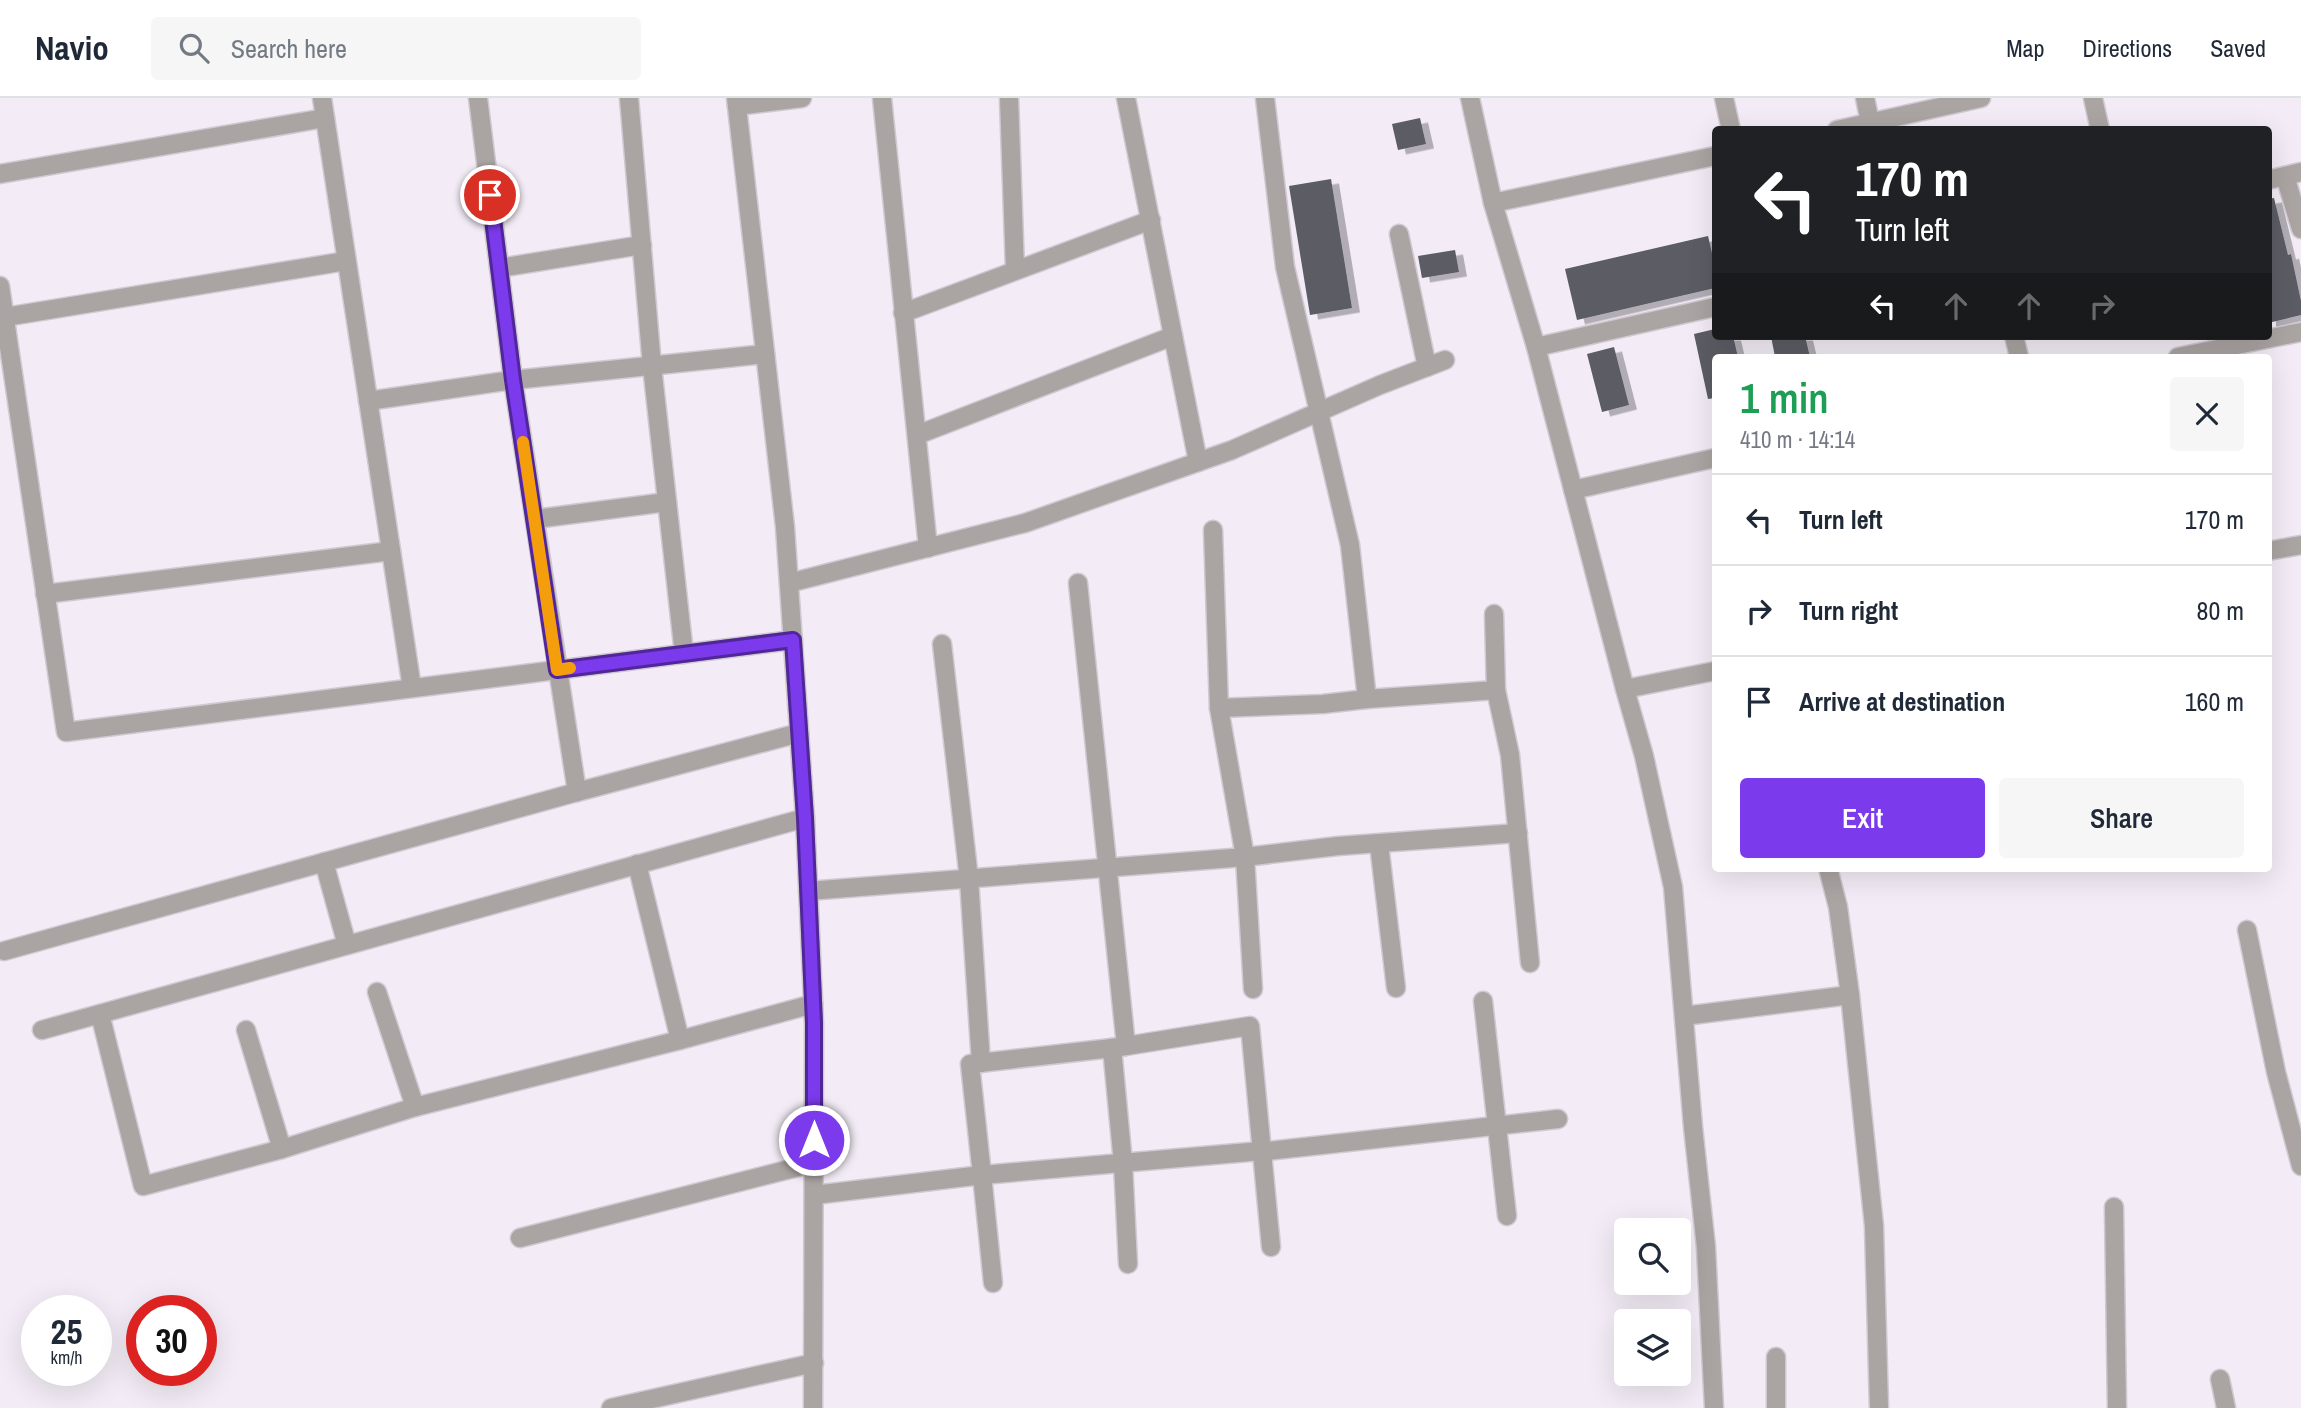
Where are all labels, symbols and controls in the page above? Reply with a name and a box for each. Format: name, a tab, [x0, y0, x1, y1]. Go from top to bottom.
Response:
search box	[151, 17, 641, 80]
text: Navio	[35, 26, 109, 70]
icon: search	[175, 29, 213, 67]
text: Search here	[231, 31, 347, 66]
text: Map	[2006, 32, 2044, 64]
text: Directions	[2082, 32, 2172, 64]
text: Saved	[2210, 32, 2266, 64]
text: 170 m	[1855, 145, 1969, 211]
icon: left	[1740, 154, 1831, 245]
pin	[460, 165, 520, 225]
icon: arrive	[471, 176, 509, 214]
text: Turn left	[1855, 208, 1949, 251]
icon: left	[1864, 287, 1902, 325]
icon: ahead	[1937, 287, 1975, 325]
icon: ahead	[2010, 287, 2048, 325]
icon: right	[2083, 287, 2121, 325]
text: 1 min	[1740, 370, 1829, 426]
button: close	[2170, 377, 2244, 451]
text: 410 m · 14:14	[1740, 424, 1855, 455]
icon: left	[1740, 501, 1778, 539]
text: Turn left	[1799, 502, 1883, 537]
text: 170 m	[2185, 502, 2244, 537]
icon: right	[1740, 592, 1778, 630]
text: Turn right	[1799, 593, 1898, 628]
text: 80 m	[2197, 593, 2244, 628]
icon: arrive	[1740, 683, 1778, 721]
text: Arrive at destination	[1799, 684, 2005, 719]
text: 160 m	[2185, 684, 2244, 719]
button: Exit	[1740, 778, 1985, 858]
button: Share	[1999, 778, 2244, 858]
position arrow	[777, 1103, 851, 1177]
map controls	[1614, 1218, 1691, 1386]
button: search	[1614, 1218, 1691, 1295]
speed limit sign: 30	[126, 1295, 217, 1386]
text: 25	[51, 1308, 82, 1355]
button: layers	[1614, 1309, 1691, 1386]
text: km/h	[51, 1345, 83, 1370]

